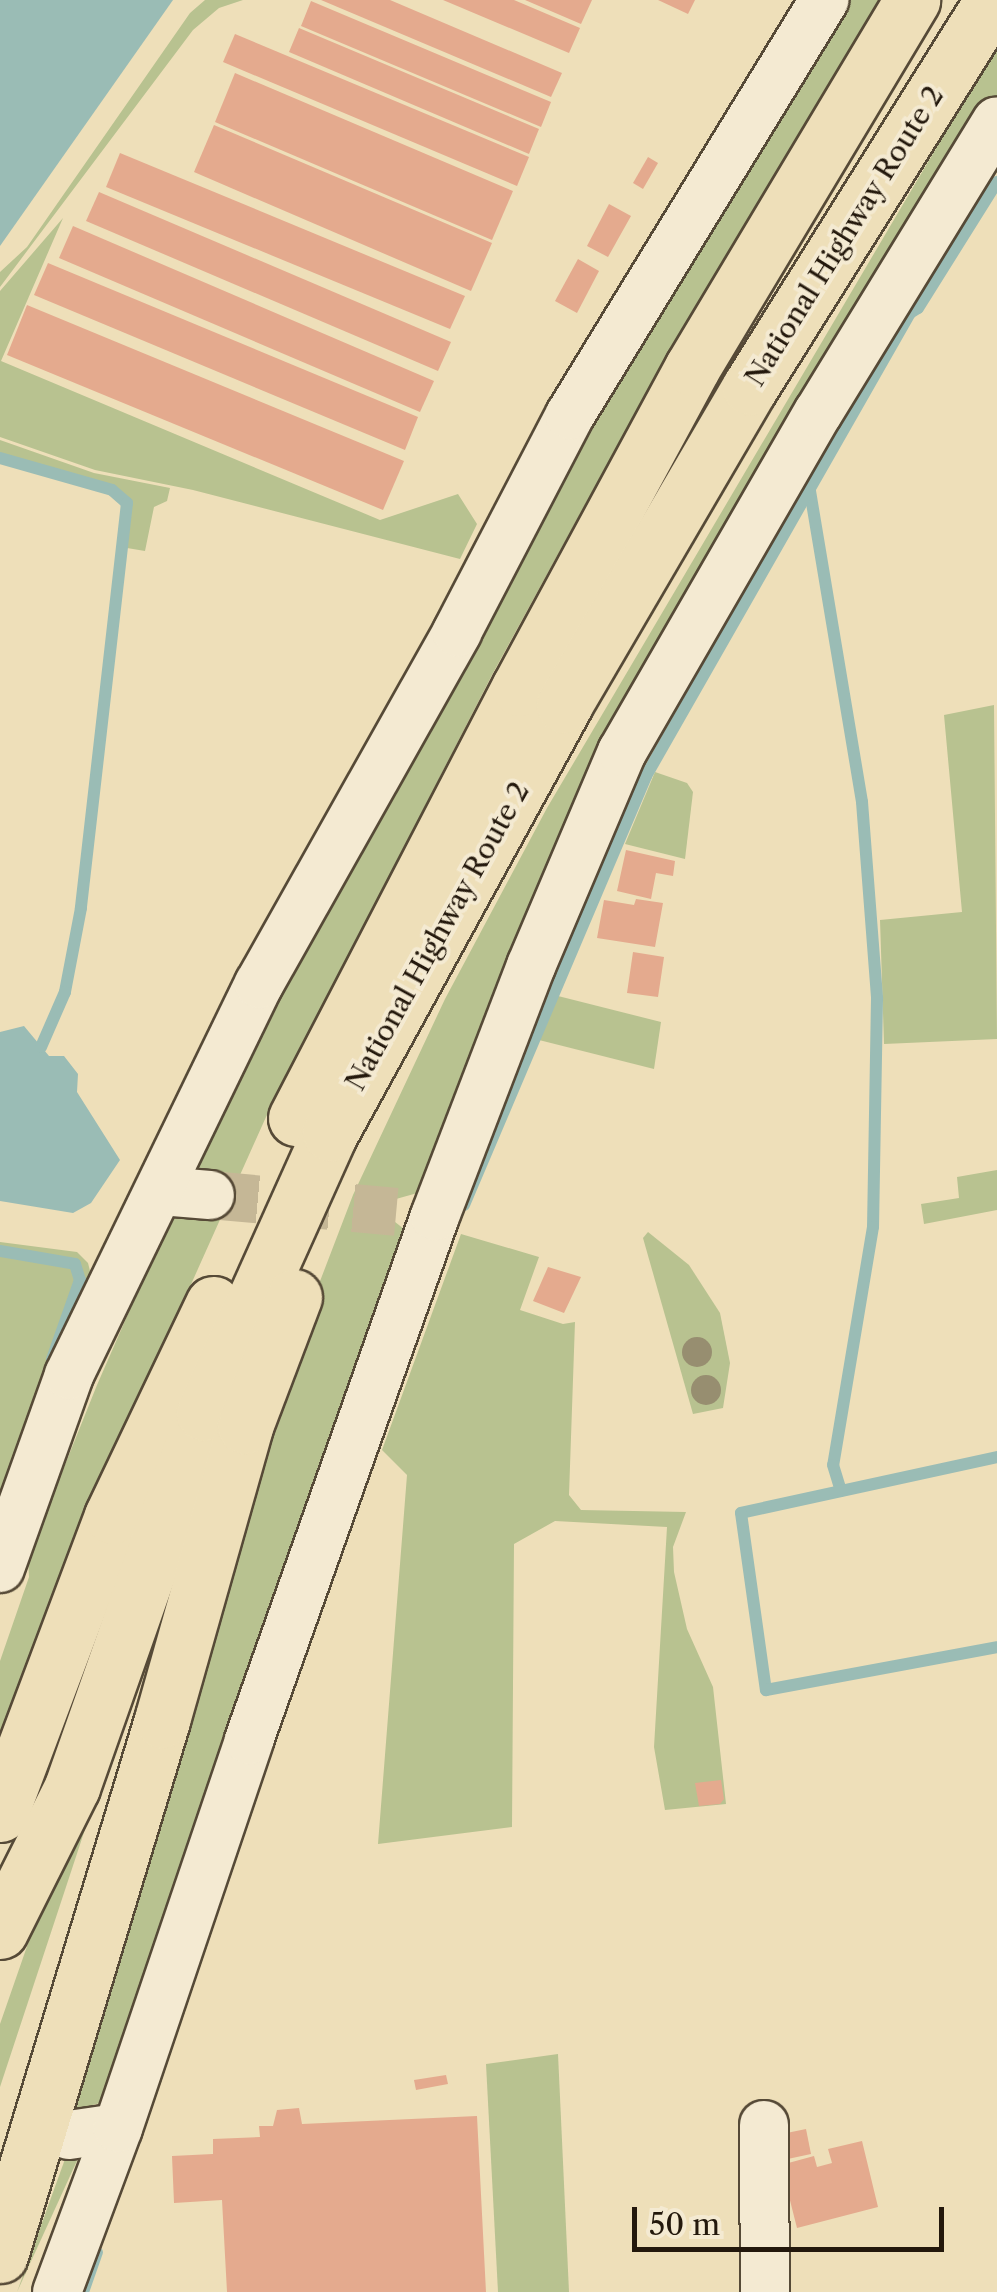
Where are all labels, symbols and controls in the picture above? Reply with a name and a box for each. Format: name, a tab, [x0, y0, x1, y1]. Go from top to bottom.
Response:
street label: National Highway Route 2	[737, 79, 951, 393]
street label: National Highway Route 2	[338, 776, 536, 1096]
scale bar	[637, 2187, 950, 2249]
text: 50 m	[649, 2206, 720, 2243]

